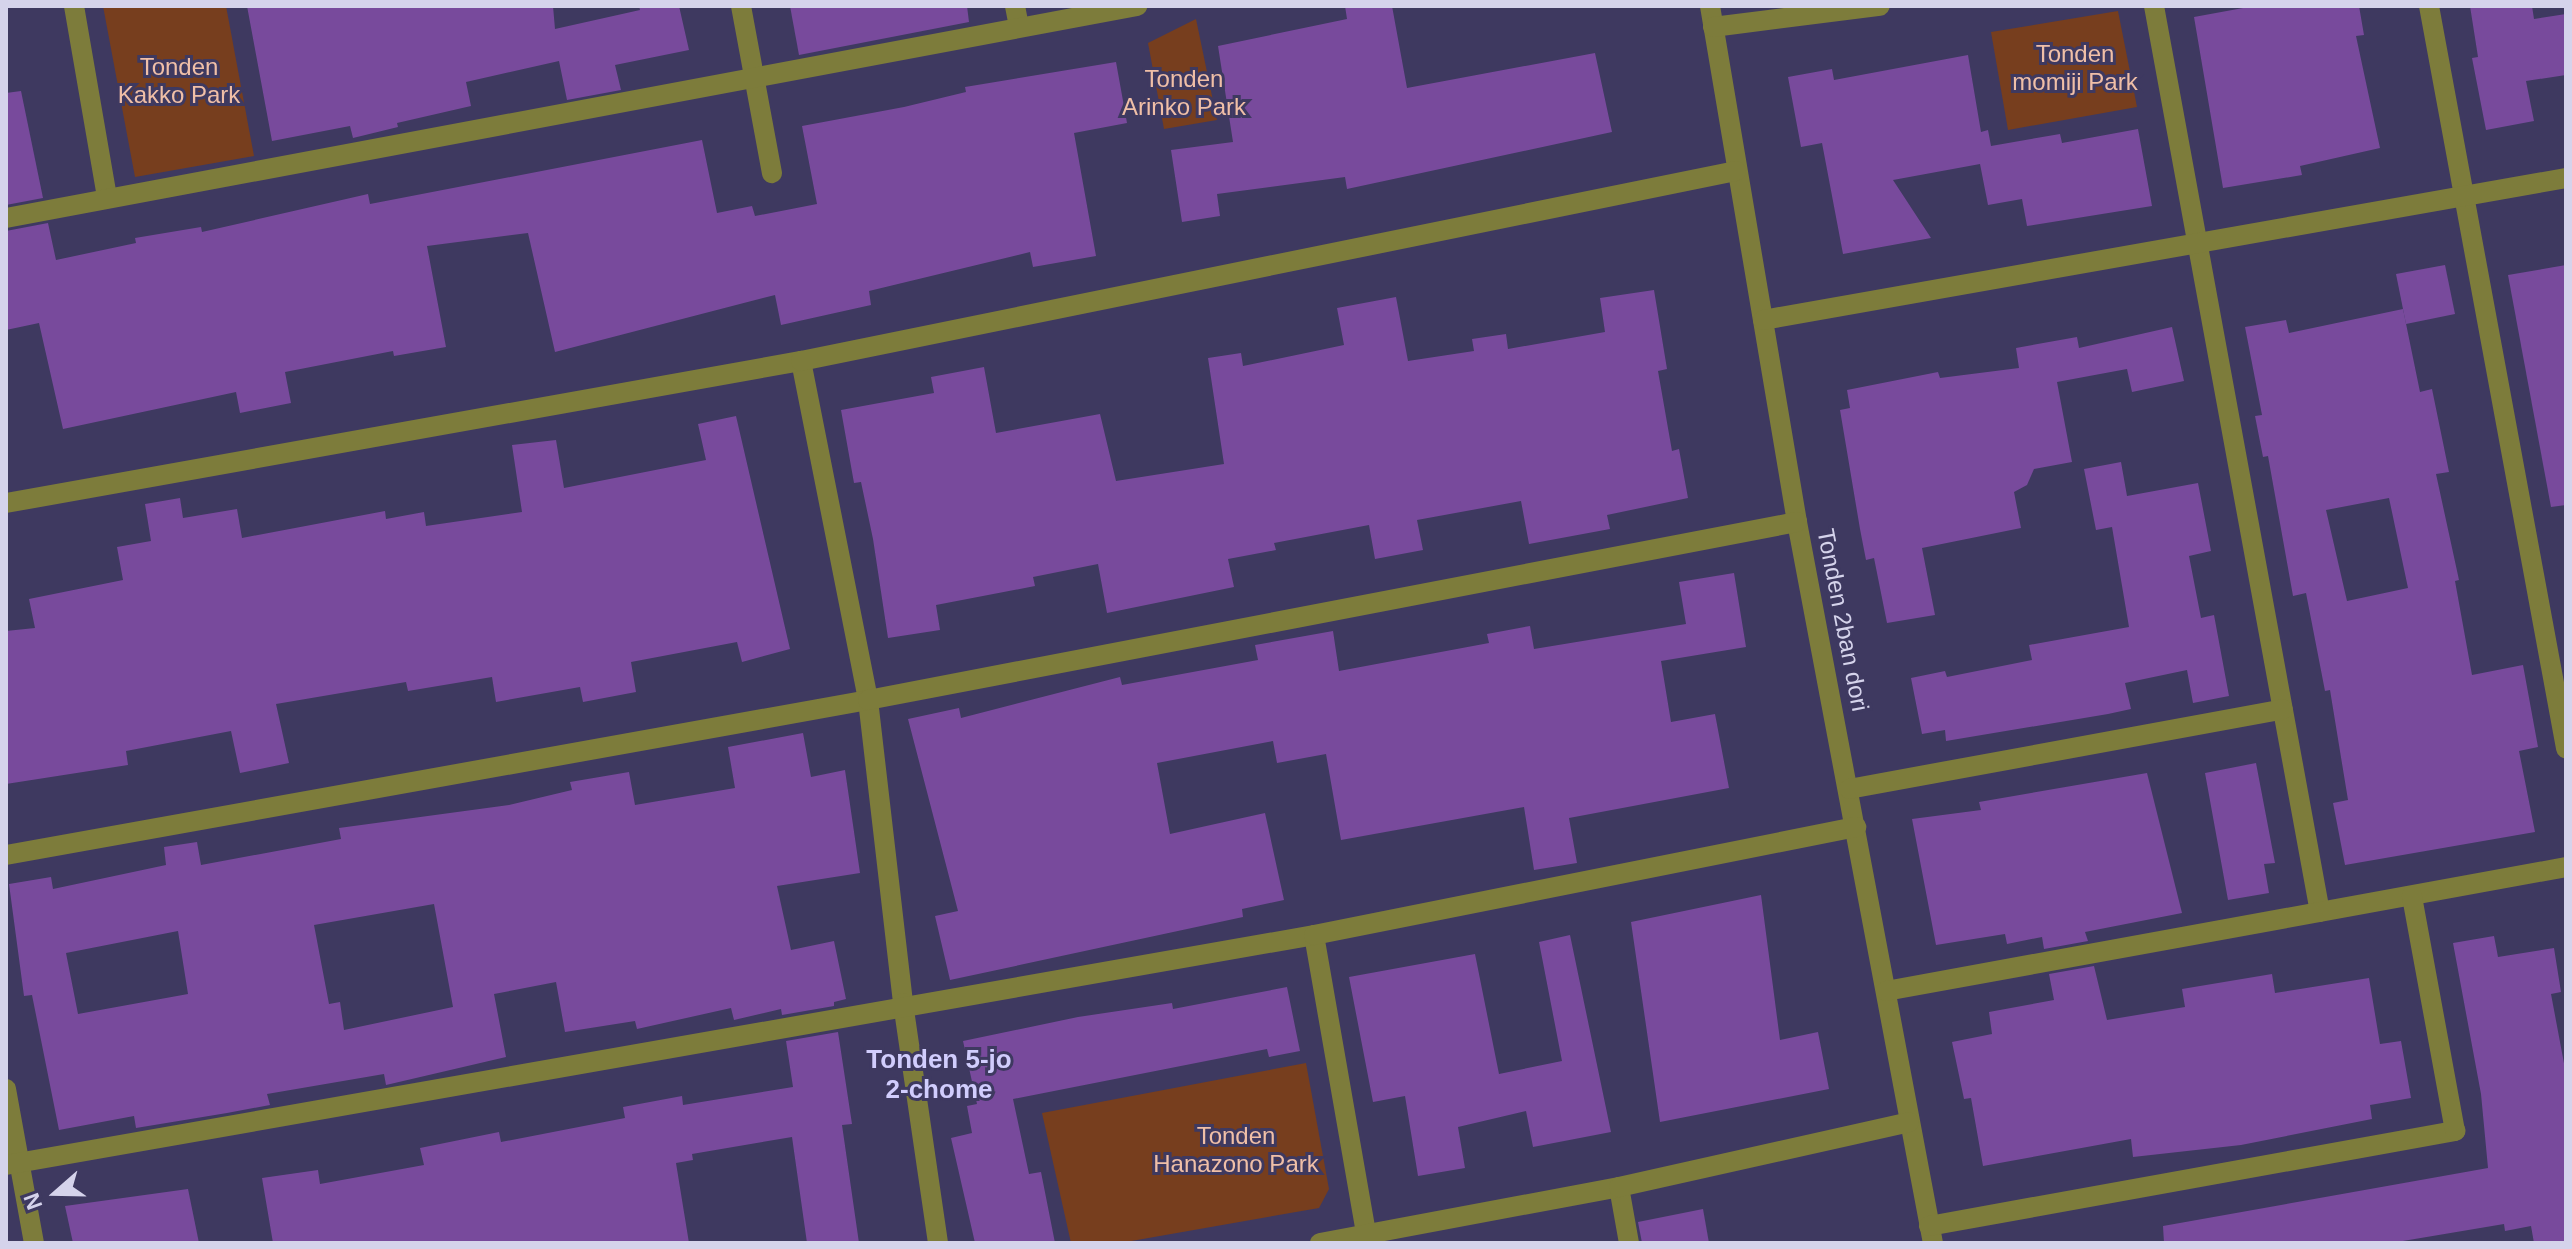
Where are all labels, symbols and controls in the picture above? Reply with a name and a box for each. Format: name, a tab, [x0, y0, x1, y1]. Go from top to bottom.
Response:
park label: Tonden momiji Park	[2012, 40, 2138, 96]
park label: Tonden Kakko Park	[118, 53, 240, 109]
park label: Tonden Arinko Park	[1122, 65, 1246, 121]
street label: Tonden 2ban dori	[1811, 526, 1875, 714]
district label: Tonden 5-jo 2-chome	[866, 1044, 1012, 1106]
park label: Tonden Hanazono Park	[1153, 1122, 1319, 1178]
north arrow	[16, 1153, 96, 1233]
text: N	[19, 1190, 47, 1213]

